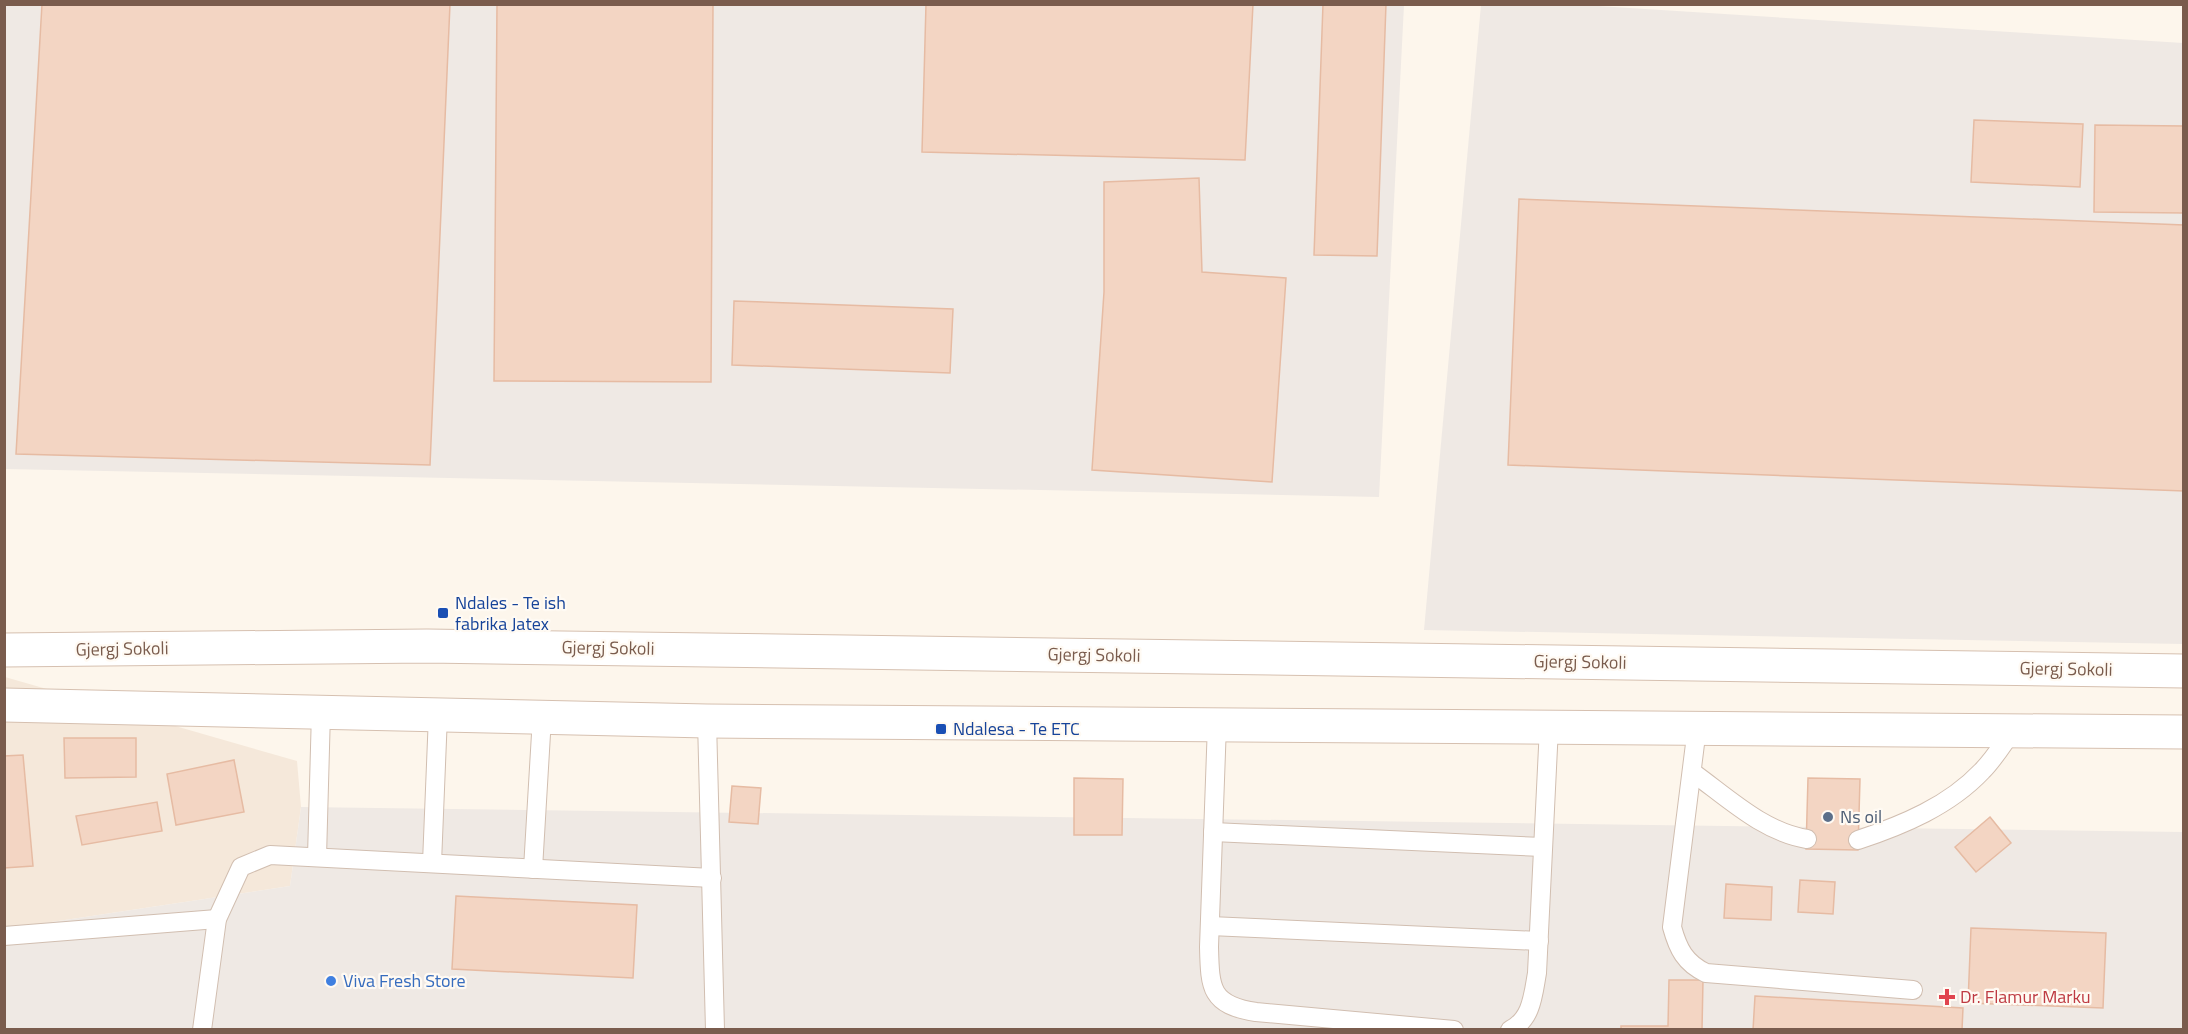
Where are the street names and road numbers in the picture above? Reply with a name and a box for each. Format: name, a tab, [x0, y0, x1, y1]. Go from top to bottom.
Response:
street label: Gjergj Sokoli	[561, 633, 655, 662]
street label: Gjergj Sokoli	[75, 634, 169, 663]
street label: Gjergj Sokoli	[1047, 640, 1141, 669]
street label: Gjergj Sokoli	[1533, 647, 1627, 676]
street label: Gjergj Sokoli	[2019, 654, 2113, 683]

